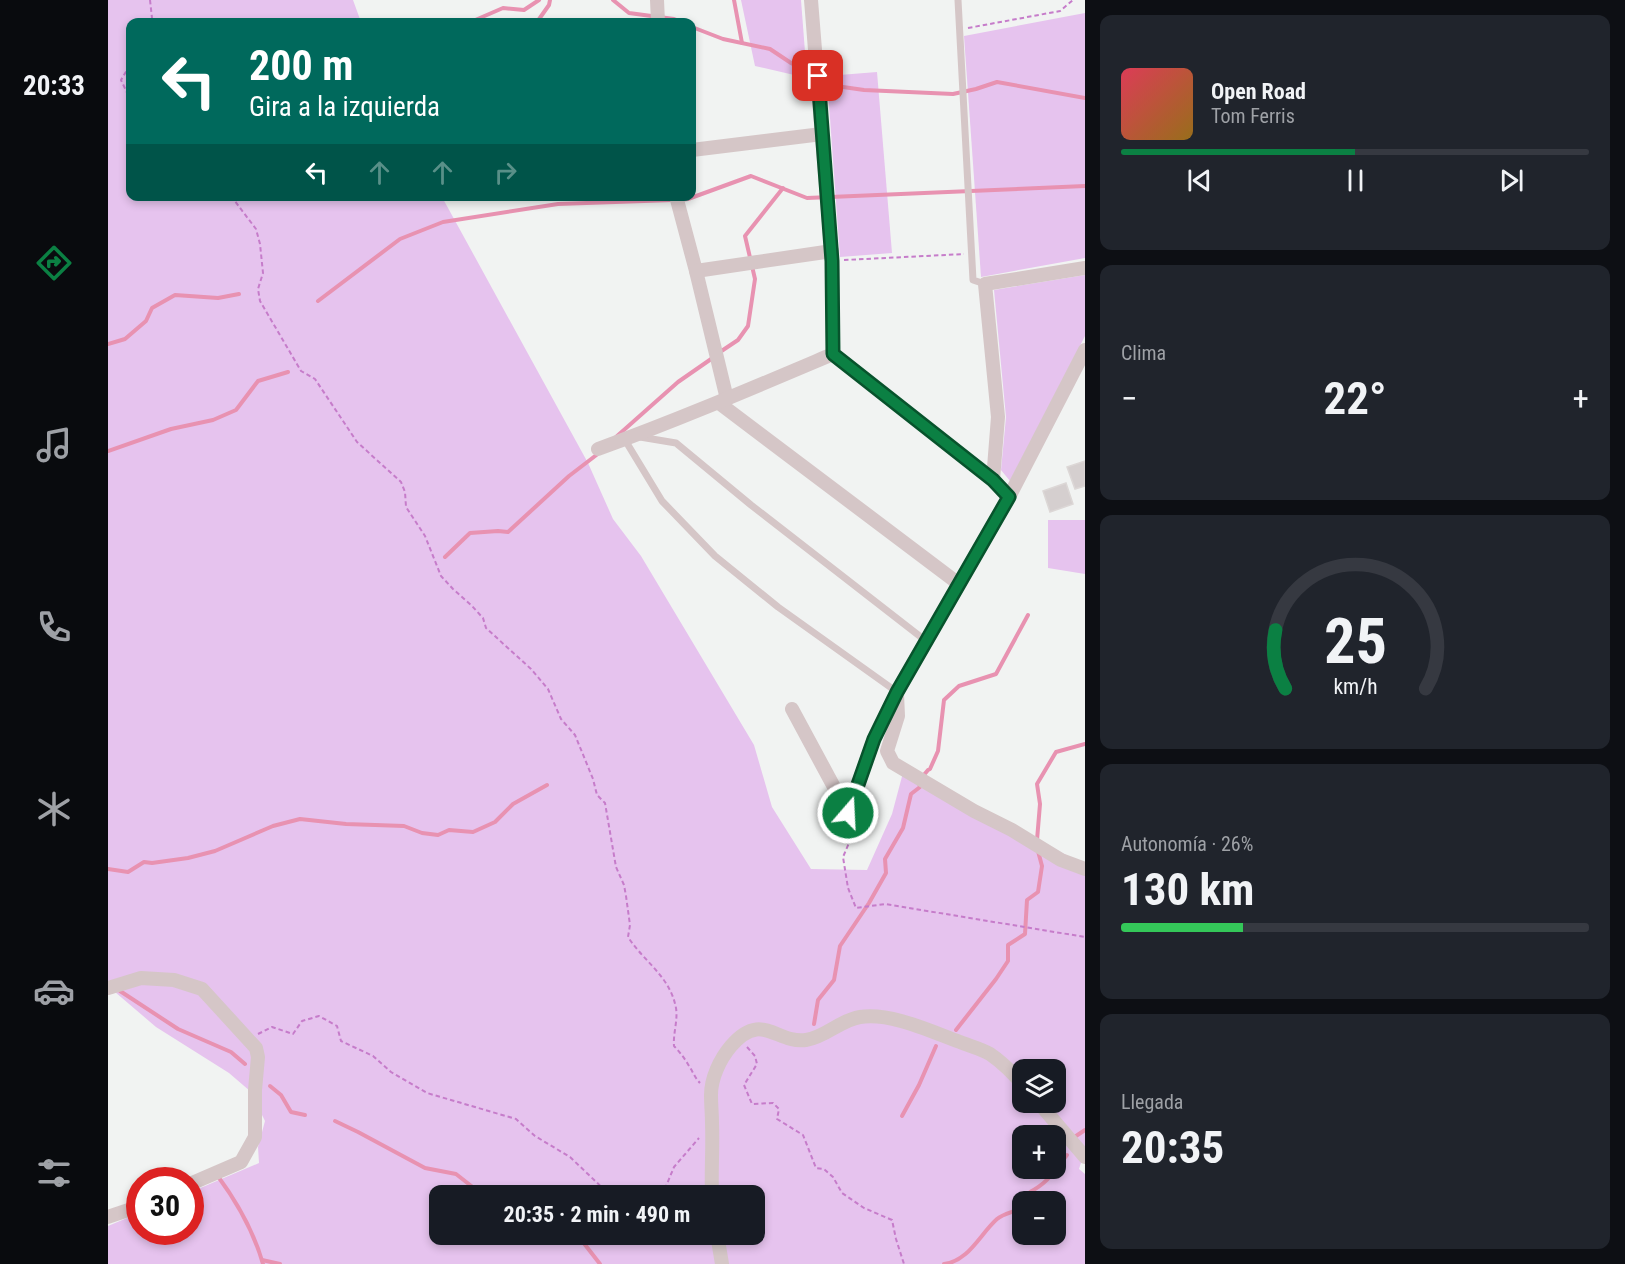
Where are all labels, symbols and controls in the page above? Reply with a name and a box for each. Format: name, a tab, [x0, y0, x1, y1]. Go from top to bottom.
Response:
text: 200 m	[249, 41, 354, 90]
icon: left	[150, 42, 228, 120]
pin	[792, 50, 843, 101]
icon: arrive	[801, 59, 834, 92]
text: 20:33	[23, 70, 85, 102]
text: Open Road	[1211, 79, 1306, 104]
text: Gira a la izquierda	[249, 91, 440, 123]
text: Tom Ferris	[1211, 104, 1295, 128]
icon: left	[300, 156, 333, 189]
icon: ahead	[363, 156, 396, 189]
icon: ahead	[426, 156, 459, 189]
icon: right	[489, 156, 522, 189]
icon: previous	[1183, 164, 1216, 197]
icon: pause	[1339, 164, 1372, 197]
icon: next	[1495, 164, 1528, 197]
icon: directions	[33, 242, 75, 284]
text: Clima	[1121, 341, 1166, 365]
text: 22°	[1324, 372, 1387, 425]
text: −	[1121, 379, 1138, 418]
text: +	[1573, 379, 1589, 418]
icon: music	[33, 424, 75, 466]
text: 25	[1323, 605, 1387, 678]
icon: phone	[33, 606, 75, 648]
text: km/h	[1333, 674, 1377, 699]
position arrow	[816, 781, 880, 845]
icon: climate	[33, 788, 75, 830]
text: Autonomía · 26%	[1121, 832, 1253, 856]
text: 130 km	[1121, 863, 1254, 916]
icon: car	[33, 970, 75, 1012]
map controls	[1012, 1059, 1066, 1245]
button: layers	[1012, 1059, 1066, 1113]
text: Llegada	[1121, 1090, 1183, 1114]
text: 20:35	[1121, 1121, 1224, 1174]
button: +	[1012, 1125, 1066, 1179]
icon: filters	[33, 1152, 75, 1194]
speed limit sign: 30	[126, 1167, 204, 1245]
button: −	[1012, 1191, 1066, 1245]
text: 20:35 · 2 min · 490 m	[504, 1202, 690, 1227]

